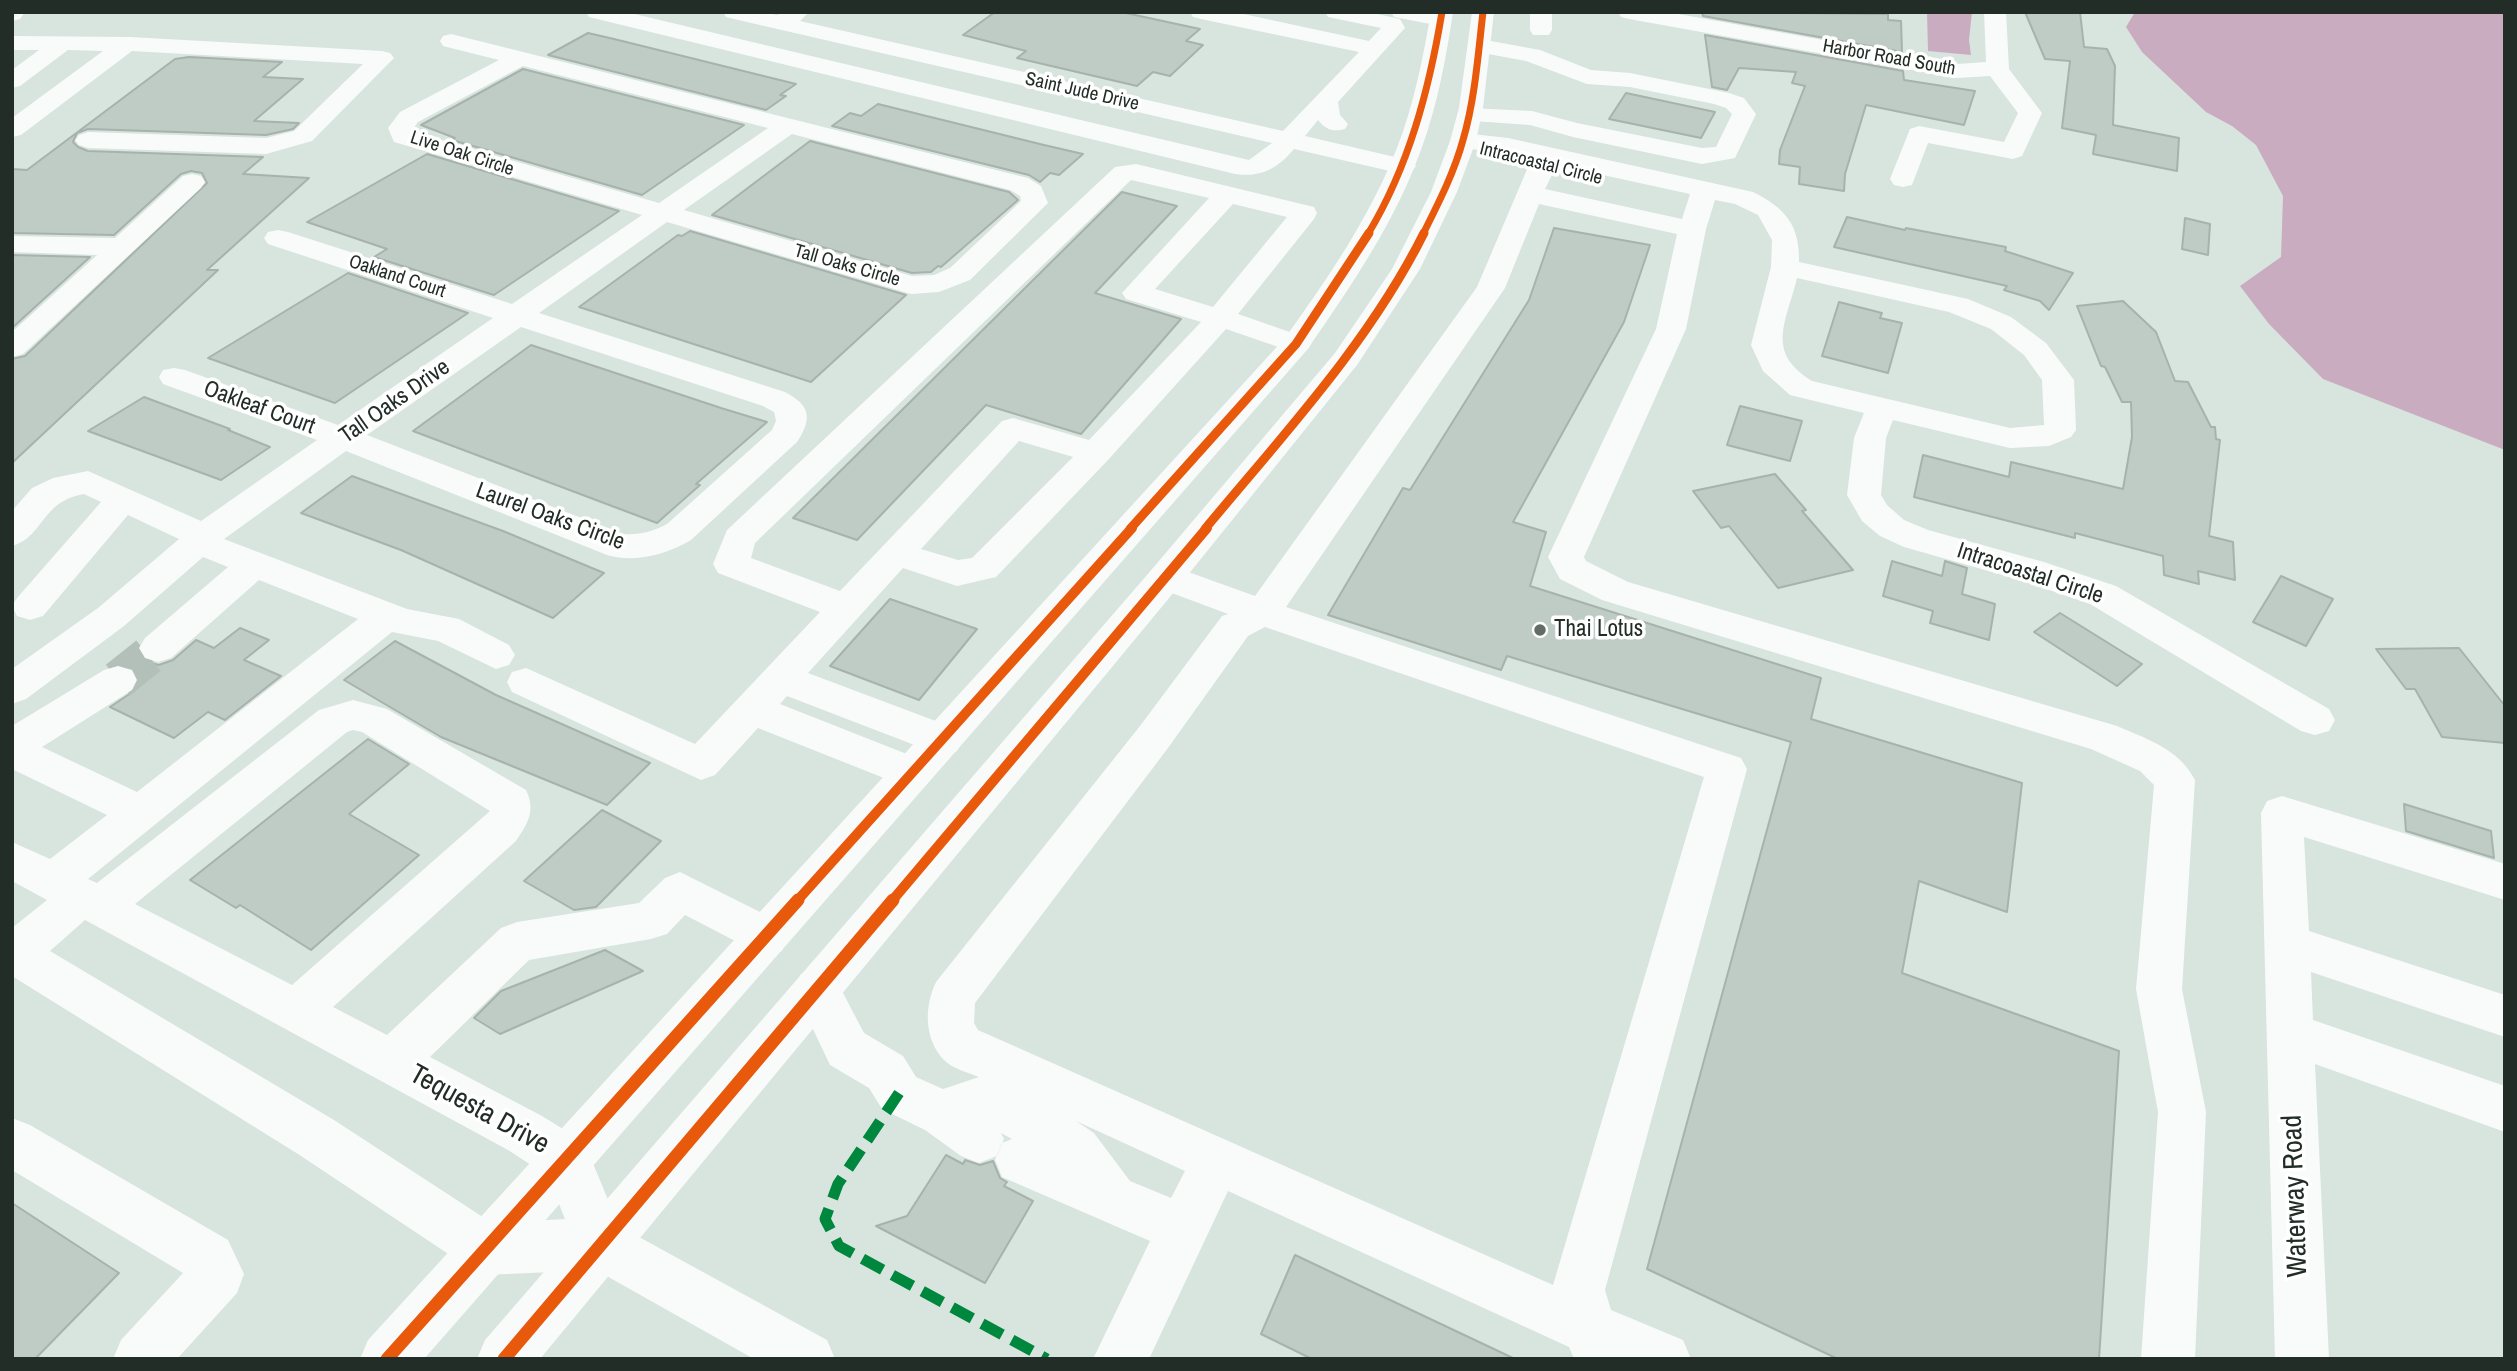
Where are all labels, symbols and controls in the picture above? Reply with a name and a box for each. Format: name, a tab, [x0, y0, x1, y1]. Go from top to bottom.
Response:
street label: Harbor Road South	[1821, 35, 1957, 81]
street label: Saint Jude Drive	[1023, 68, 1141, 116]
street label: Live Oak Circle	[407, 127, 517, 181]
street label: Intracoastal Circle	[1477, 138, 1605, 190]
street label: Tall Oaks Circle	[791, 240, 903, 292]
street label: Oakland Court	[346, 251, 448, 303]
street label: Tall Oaks Drive	[335, 354, 455, 450]
street label: Oakleaf Court	[200, 375, 318, 441]
street label: Laurel Oaks Circle	[472, 477, 628, 557]
street label: Intracoastal Circle	[1953, 537, 2107, 611]
place label: Thai Lotus	[1554, 616, 1643, 644]
marker: Thai Lotus	[1532, 622, 1548, 638]
street label: Tequesta Drive	[403, 1058, 555, 1162]
street label: Waterway Road	[2276, 1114, 2316, 1278]

